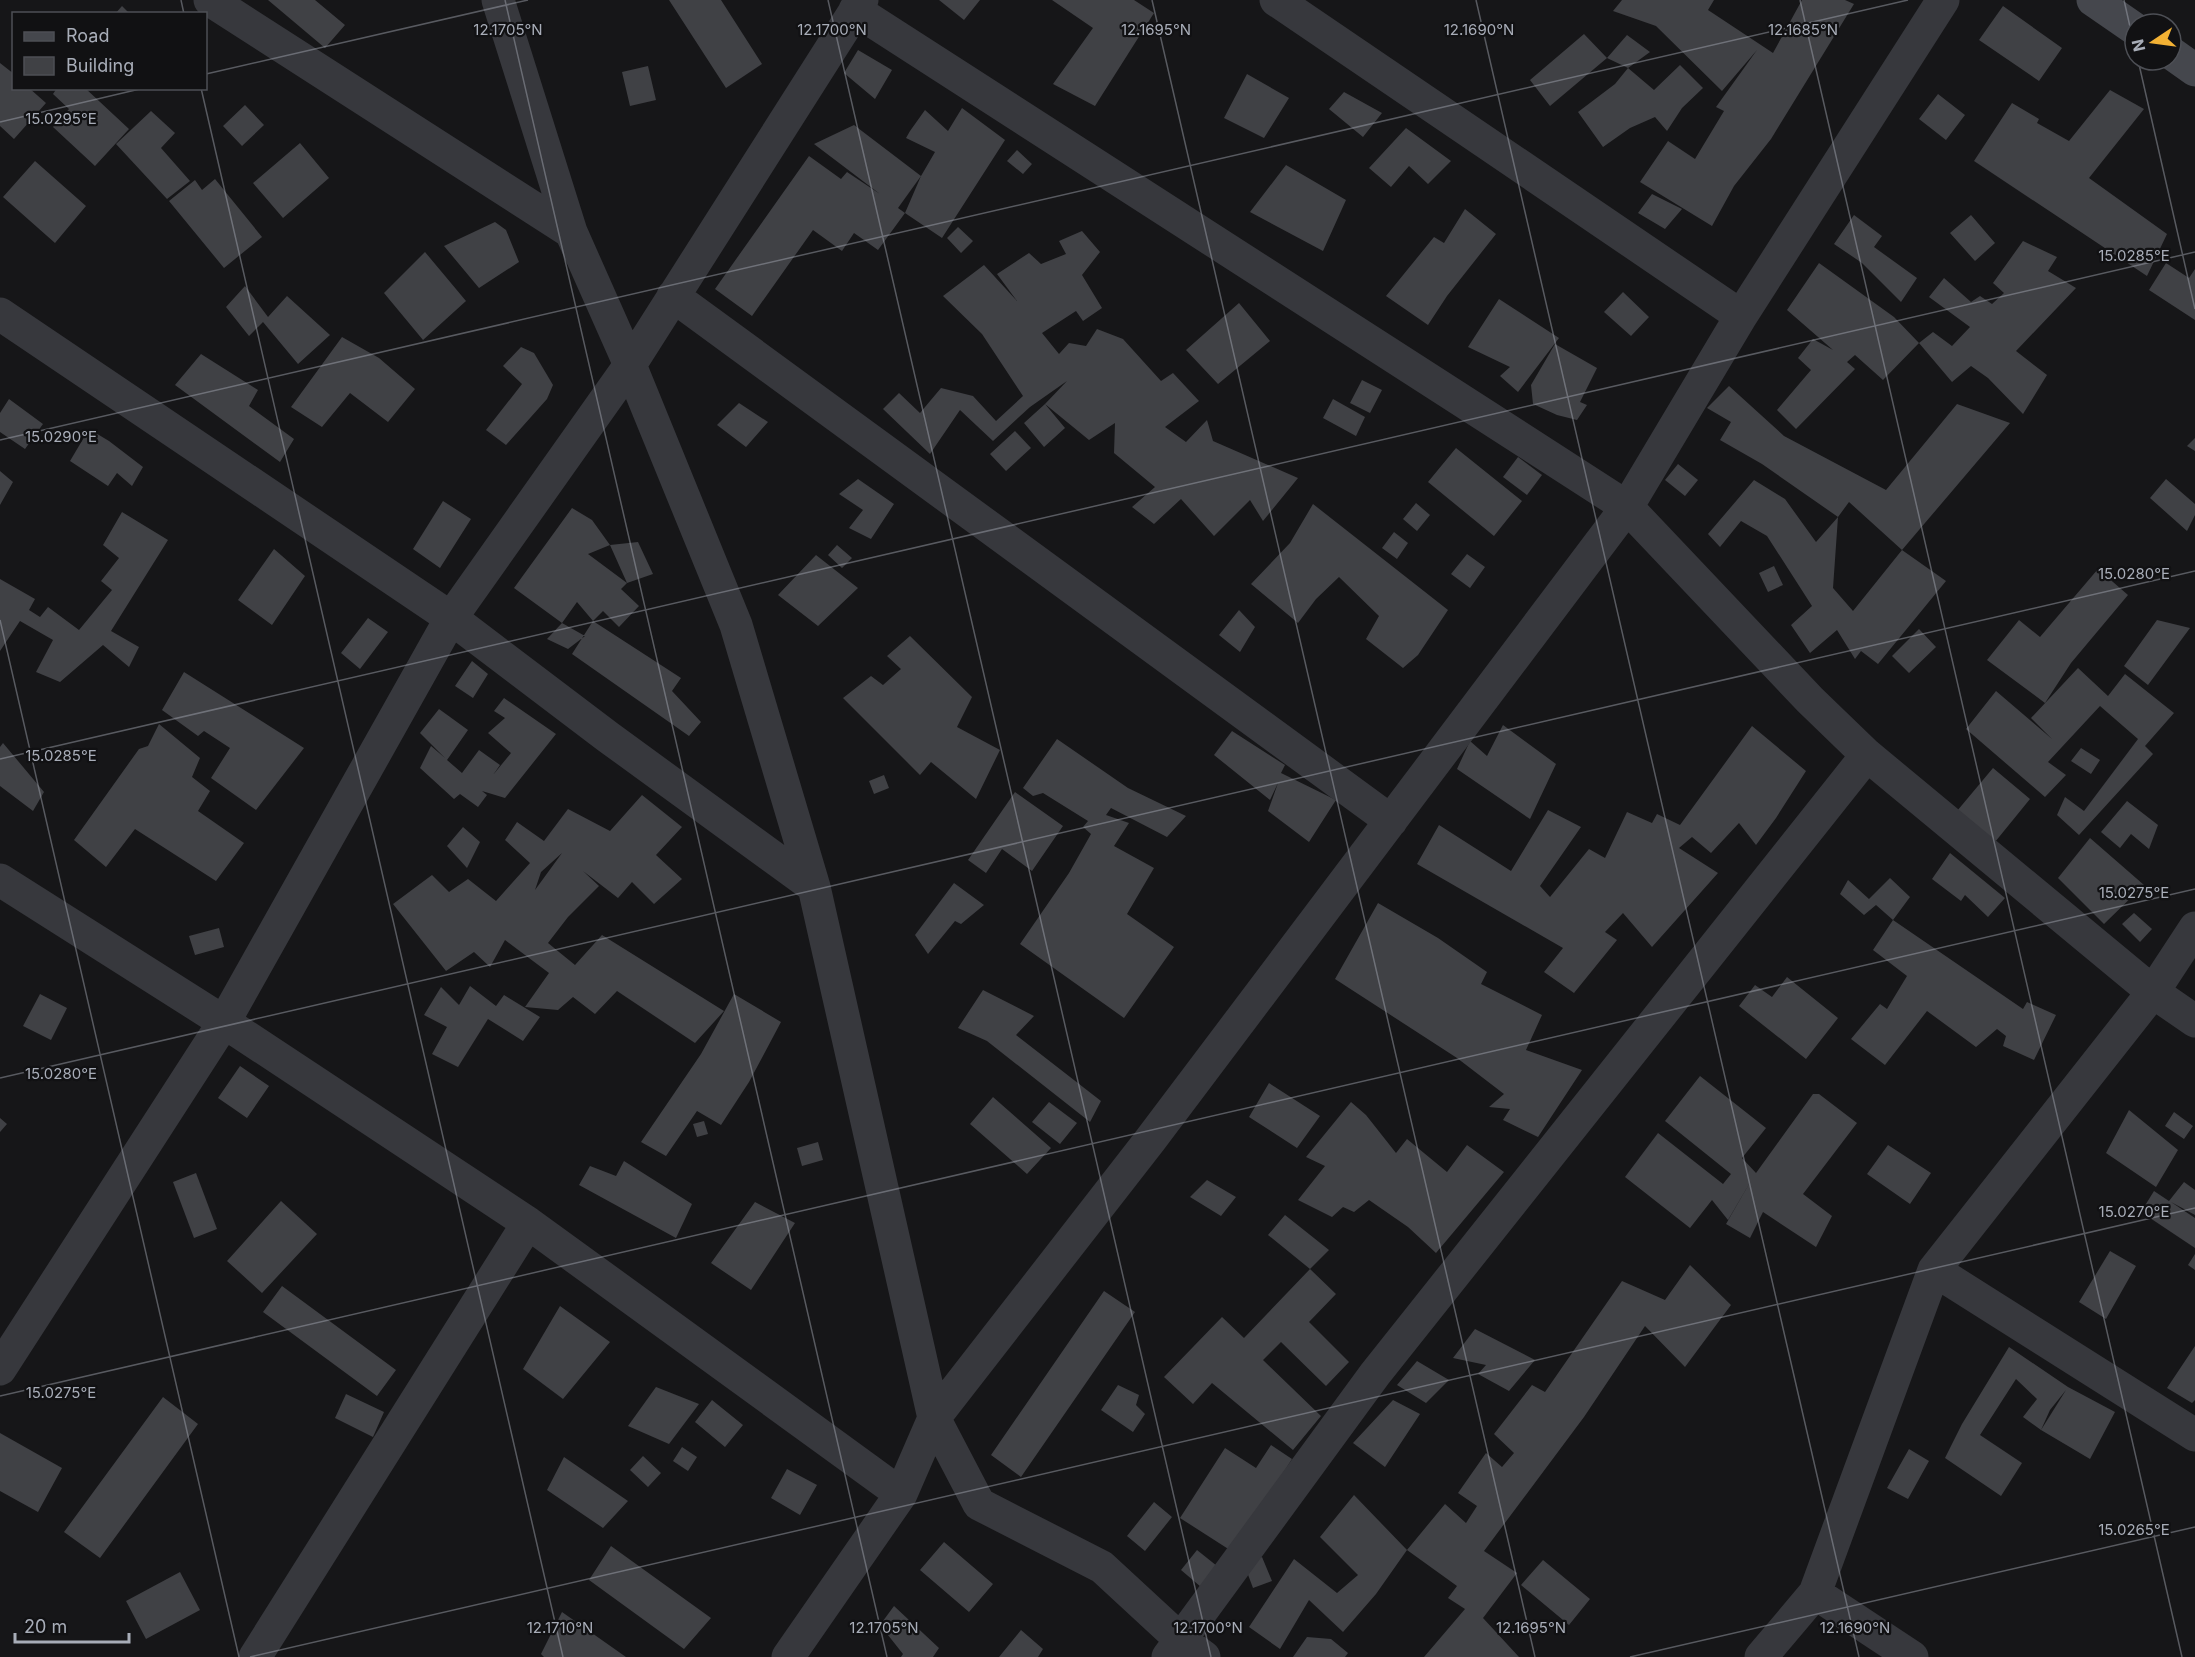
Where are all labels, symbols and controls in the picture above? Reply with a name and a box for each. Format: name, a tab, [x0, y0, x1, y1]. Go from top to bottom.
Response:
legend	[12, 12, 207, 90]
north arrow	[2123, 12, 2183, 72]
text: 12.1705°N	[473, 20, 543, 39]
text: 12.1700°N	[797, 20, 867, 39]
text: 12.1695°N	[1121, 20, 1191, 39]
text: 12.1690°N	[1444, 20, 1514, 39]
text: 12.1685°N	[1768, 20, 1838, 39]
text: Road	[66, 25, 109, 46]
text: N	[2127, 37, 2150, 54]
text: Building	[66, 55, 134, 76]
text: 15.0295°E	[25, 109, 97, 128]
text: 15.0285°E	[2098, 246, 2170, 265]
text: 15.0290°E	[25, 427, 97, 446]
text: 15.0280°E	[2098, 564, 2170, 583]
text: 15.0285°E	[25, 746, 97, 765]
text: 15.0275°E	[2099, 883, 2169, 902]
text: 15.0280°E	[25, 1064, 97, 1083]
text: 15.0270°E	[2099, 1202, 2169, 1221]
text: 15.0275°E	[26, 1383, 96, 1402]
text: 15.0265°E	[2098, 1520, 2170, 1539]
scale bar	[15, 1606, 129, 1644]
text: 20 m	[24, 1616, 67, 1637]
text: 12.1710°N	[527, 1618, 593, 1637]
text: 12.1705°N	[849, 1618, 919, 1637]
text: 12.1700°N	[1173, 1618, 1243, 1637]
text: 12.1695°N	[1496, 1618, 1566, 1637]
text: 12.1690°N	[1820, 1618, 1890, 1637]

